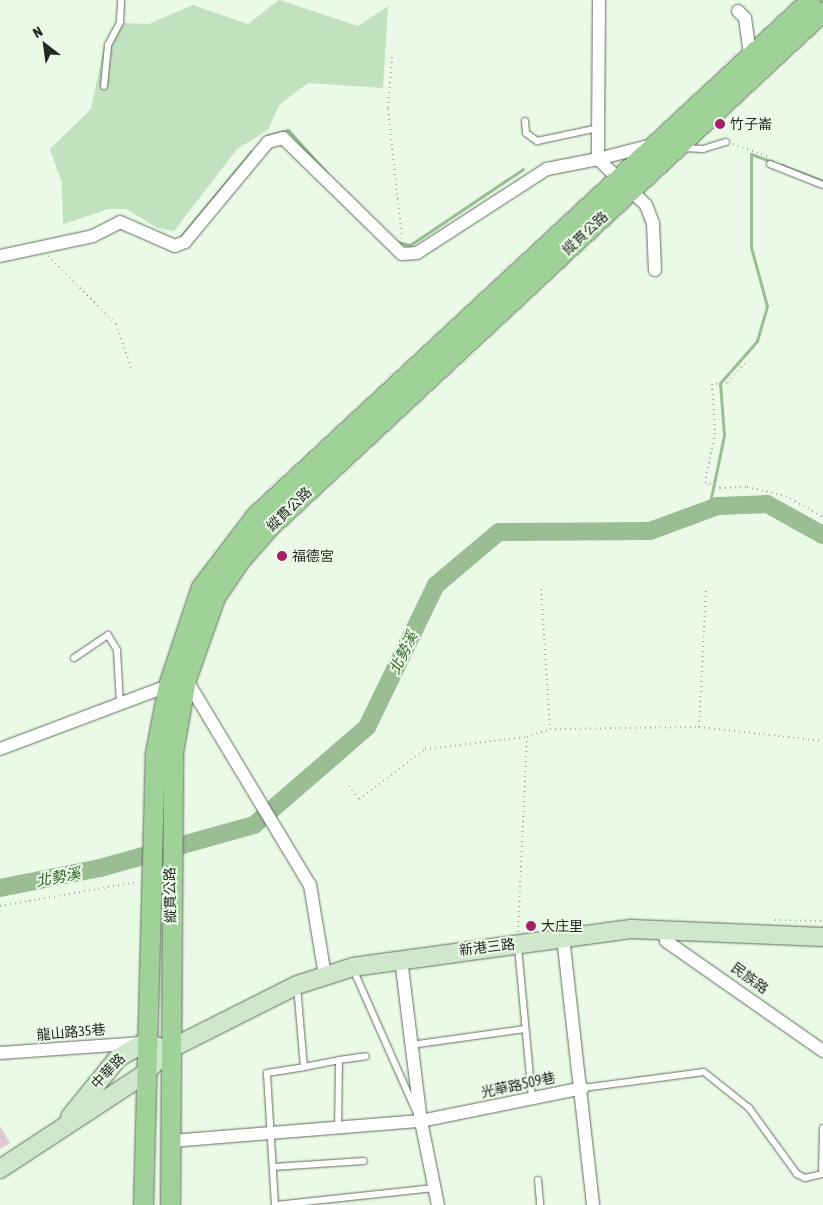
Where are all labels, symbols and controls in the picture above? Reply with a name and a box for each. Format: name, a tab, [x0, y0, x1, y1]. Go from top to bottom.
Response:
north arrow	[20, 20, 70, 70]
text: N	[30, 23, 45, 41]
place label: 竹子崙	[730, 116, 772, 132]
marker: 竹子崙	[714, 118, 726, 130]
street label: 縱貫公路	[559, 208, 611, 258]
street label: 縱貫公路	[263, 484, 315, 534]
place label: 福德宮	[292, 548, 334, 564]
marker: 福德宮	[276, 550, 288, 562]
water label: 北勢溪	[385, 629, 421, 677]
water label: 北勢溪	[34, 864, 82, 890]
street label: 縱貫公路	[161, 867, 179, 923]
place label: 大庄里	[541, 918, 583, 934]
marker: 大庄里	[525, 920, 537, 932]
street label: 新港三路	[458, 935, 516, 959]
street label: 民族路	[728, 959, 772, 997]
street label: 龍山路35巷	[36, 1021, 106, 1043]
street label: 中華路	[88, 1050, 128, 1092]
street label: 光華路509巷	[479, 1069, 557, 1101]

